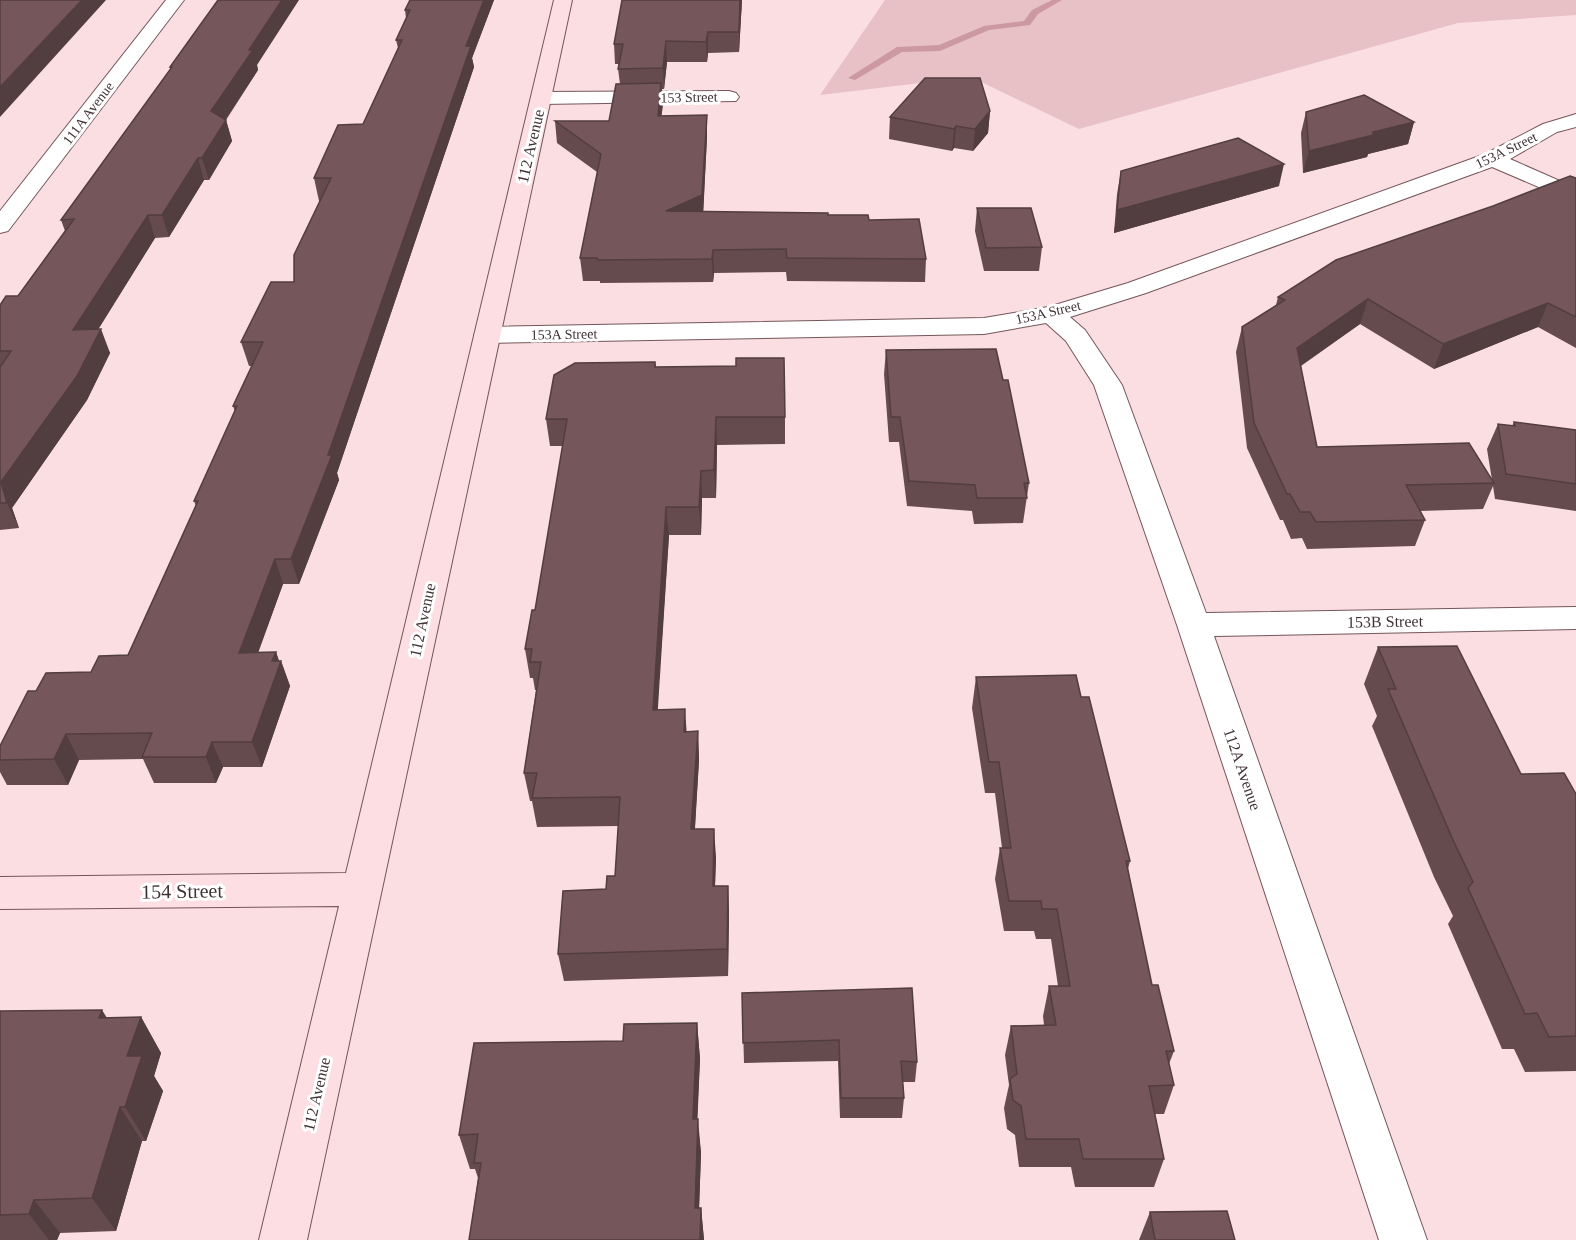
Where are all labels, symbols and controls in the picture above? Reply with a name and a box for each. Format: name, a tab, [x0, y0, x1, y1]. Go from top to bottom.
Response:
street label: 111A Avenue	[60, 79, 117, 148]
street label: 153 Street	[660, 90, 718, 105]
street label: 112 Avenue	[514, 108, 547, 185]
street label: 153A Street	[1473, 129, 1539, 172]
street label: 153A Street	[1014, 298, 1082, 327]
street label: 153A Street	[531, 326, 597, 343]
street label: 112 Avenue	[406, 582, 439, 659]
street label: 153B Street	[1347, 612, 1424, 631]
street label: 112A Avenue	[1221, 726, 1265, 812]
street label: 154 Street	[141, 879, 223, 903]
street label: 112 Avenue	[300, 1056, 333, 1133]

